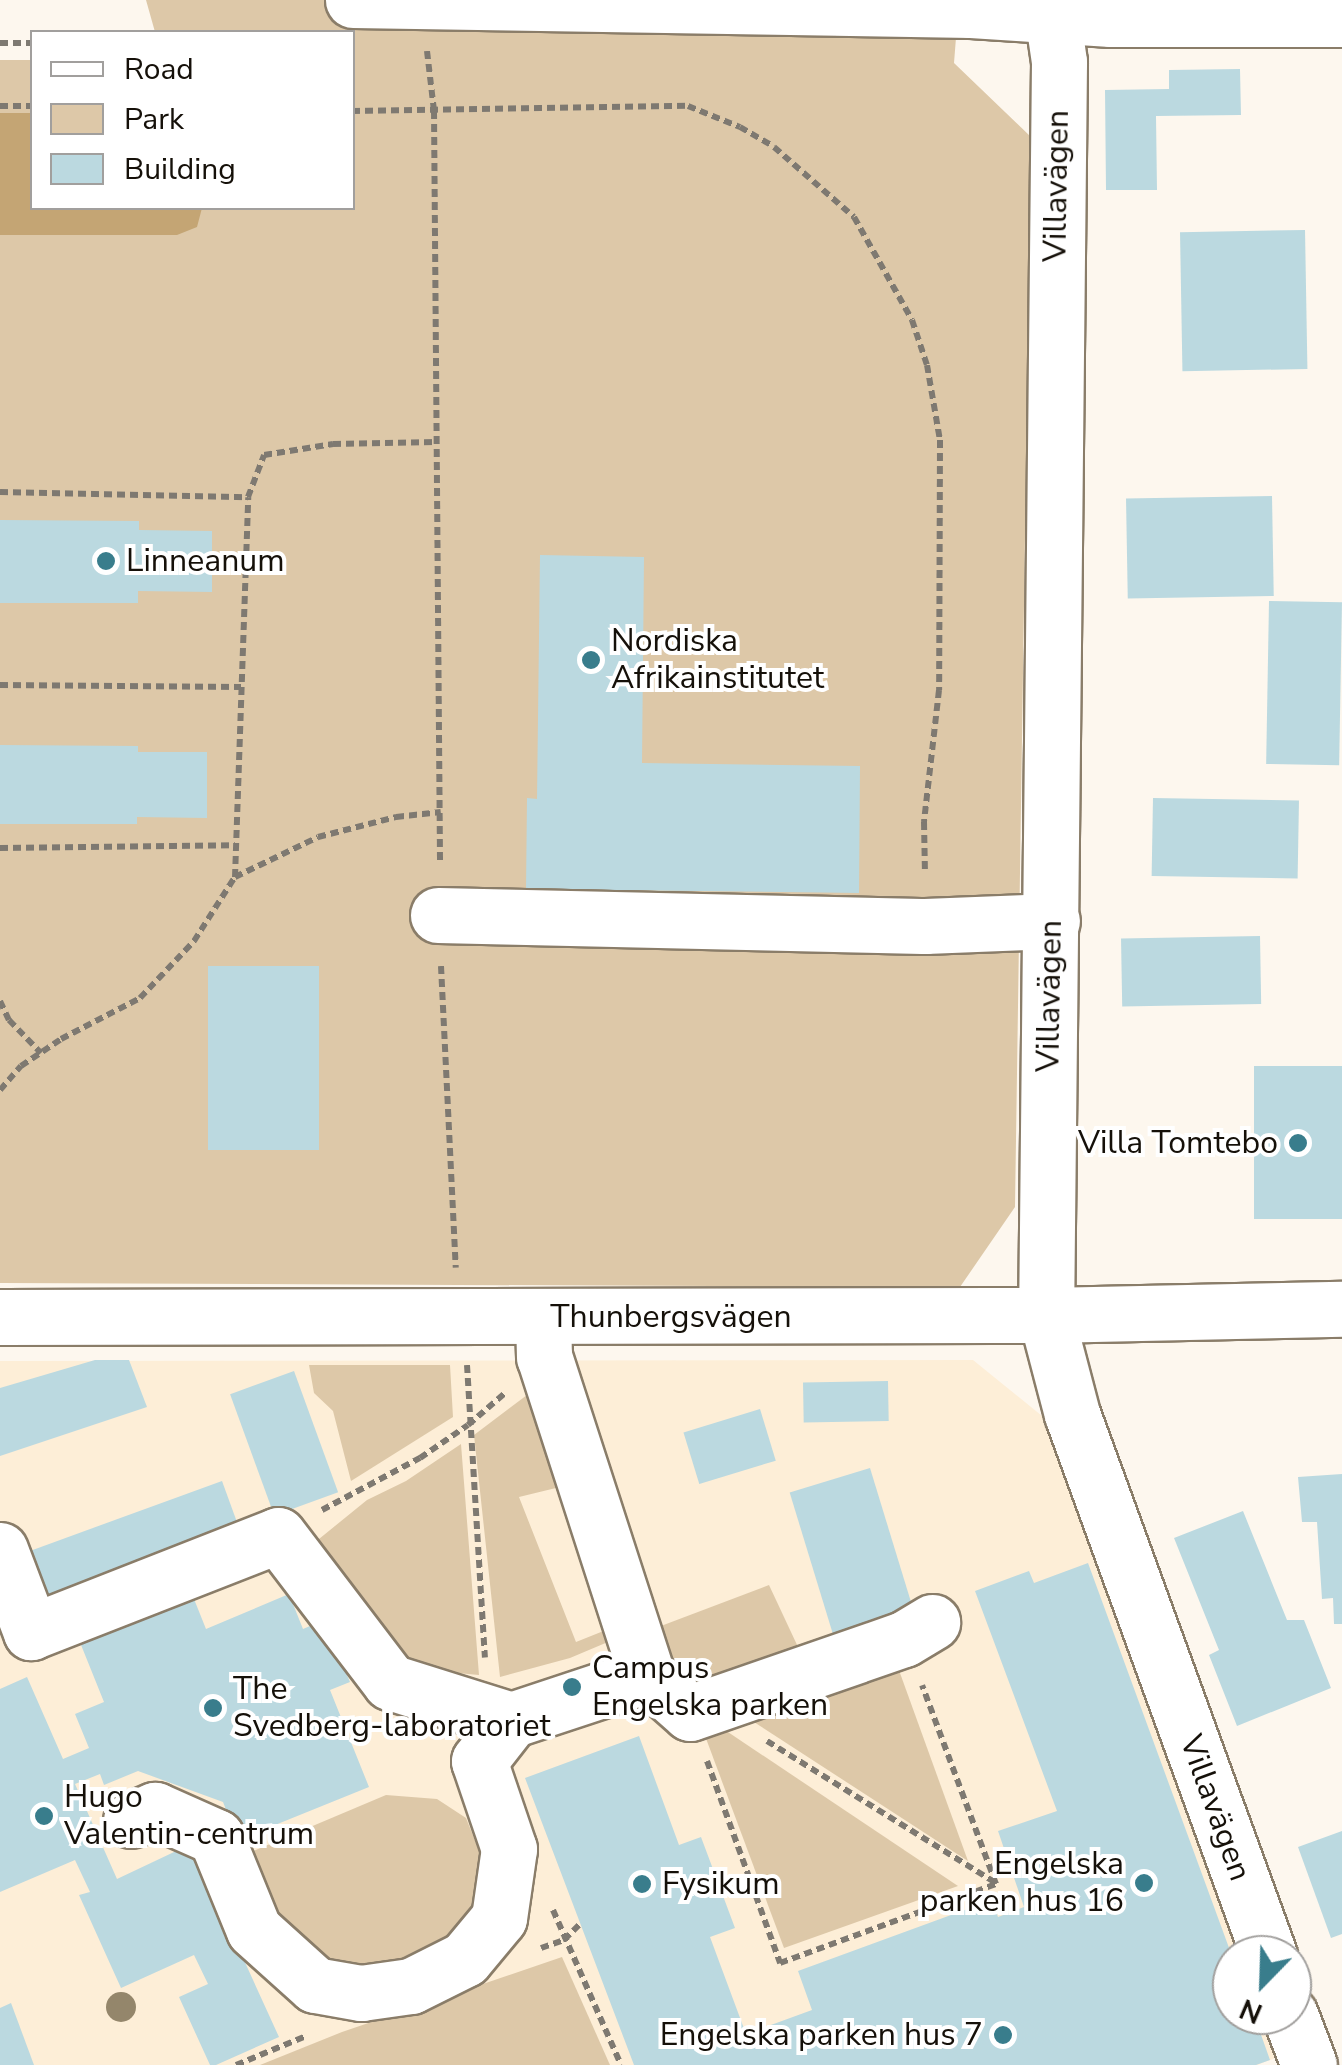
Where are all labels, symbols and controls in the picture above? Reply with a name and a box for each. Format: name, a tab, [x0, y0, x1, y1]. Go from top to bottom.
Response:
legend	[30, 30, 355, 210]
text: Road	[124, 49, 194, 90]
text: Park	[124, 99, 184, 140]
street label: Villavägen	[1036, 110, 1078, 262]
text: Building	[124, 149, 236, 190]
place label: Linneanum	[126, 542, 285, 580]
marker: Linneanum	[95, 550, 117, 572]
place label: Nordiska Afrikainstitutet	[611, 623, 824, 698]
marker: Nordiska Afrikainstitutet	[580, 649, 602, 671]
street label: Villavägen	[1029, 920, 1071, 1072]
place label: Villa Tomtebo	[1078, 1124, 1278, 1162]
marker: Villa Tomtebo	[1287, 1132, 1309, 1154]
street label: Thunbergsvägen	[550, 1298, 792, 1336]
place label: Campus Engelska parken	[592, 1650, 828, 1725]
place label: The Svedberg-laboratoriet	[233, 1671, 551, 1746]
marker: Campus Engelska parken	[561, 1676, 583, 1698]
marker: The Svedberg-laboratoriet	[202, 1697, 224, 1719]
street label: Villavägen	[1171, 1730, 1259, 1886]
place label: Hugo Valentin-centrum	[64, 1779, 314, 1854]
marker: Hugo Valentin-centrum	[33, 1805, 55, 1827]
place label: Engelska parken hus 16	[920, 1846, 1124, 1921]
place label: Fysikum	[662, 1865, 780, 1903]
marker: Engelska parken hus 16	[1133, 1872, 1155, 1894]
marker: Fysikum	[631, 1873, 653, 1895]
north arrow	[1212, 1935, 1312, 2035]
text: N	[1234, 1989, 1268, 2032]
place label: Engelska parken hus 7	[660, 2016, 983, 2054]
marker: Engelska parken hus 7	[992, 2024, 1014, 2046]

